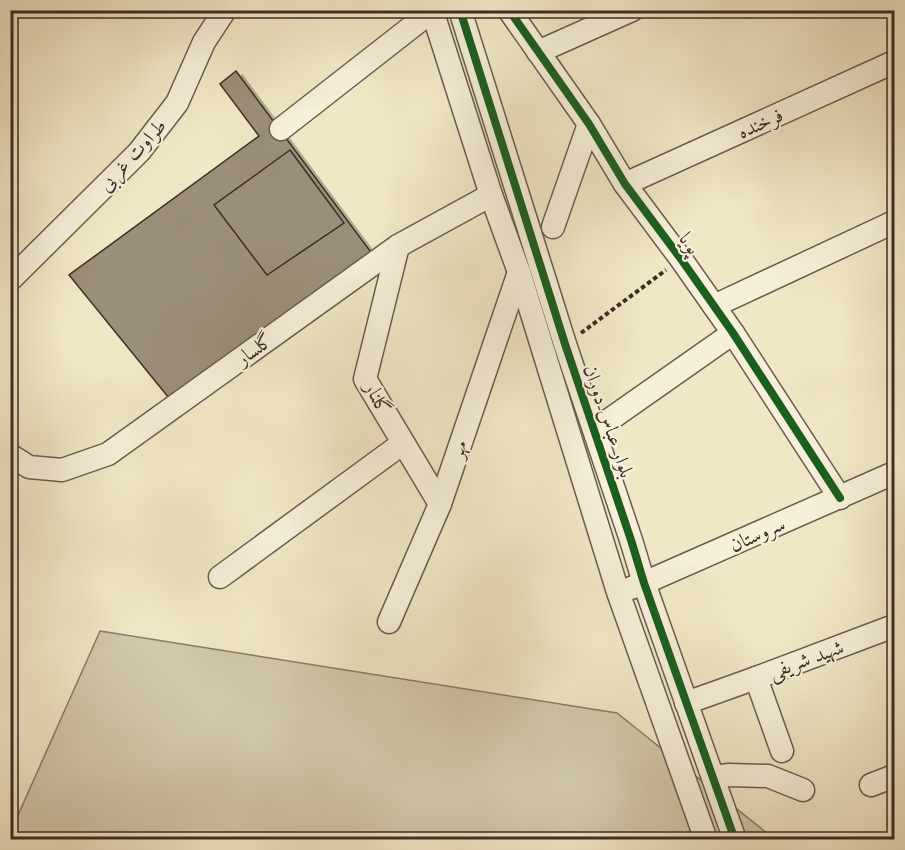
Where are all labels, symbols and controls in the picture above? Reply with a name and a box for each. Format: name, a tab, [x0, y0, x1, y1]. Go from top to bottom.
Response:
street label: فرخنده	[733, 101, 787, 145]
street label: طراوت غربی	[92, 113, 173, 198]
street label: پویا	[672, 227, 708, 261]
street label: گلسار	[229, 327, 278, 373]
street label: بلوار عباس دوران	[577, 361, 640, 481]
street label: گلنار	[357, 376, 397, 419]
street label: مهر	[442, 436, 474, 464]
street label: سروستان	[725, 510, 789, 559]
street label: شهید شریفی	[765, 633, 848, 686]

